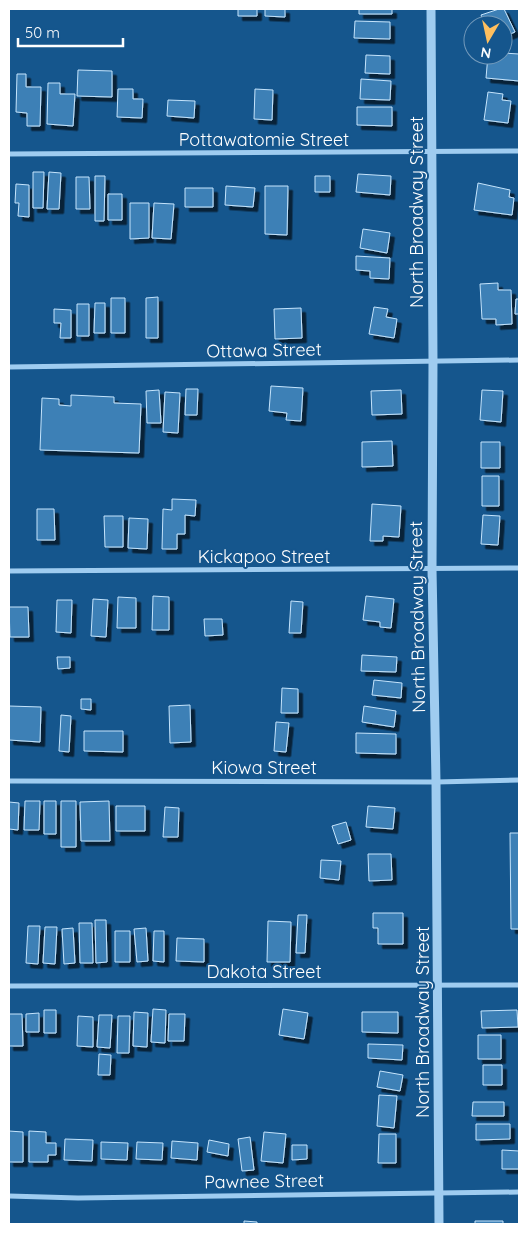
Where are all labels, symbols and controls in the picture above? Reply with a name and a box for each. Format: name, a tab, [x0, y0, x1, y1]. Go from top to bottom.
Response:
scale bar	[18, 15, 122, 47]
north arrow	[463, 15, 513, 65]
text: 50 m	[25, 23, 60, 42]
text: N	[479, 43, 492, 63]
street label: North Broadway Street	[405, 116, 428, 308]
street label: Pottawatomie Street	[179, 128, 349, 151]
street label: Ottawa Street	[206, 337, 322, 363]
street label: North Broadway Street	[404, 521, 430, 713]
street label: Kickapoo Street	[198, 545, 330, 568]
street label: Kiowa Street	[211, 756, 317, 779]
street label: North Broadway Street	[411, 926, 434, 1118]
street label: Dakota Street	[206, 960, 322, 983]
street label: Pawnee Street	[204, 1168, 324, 1194]

